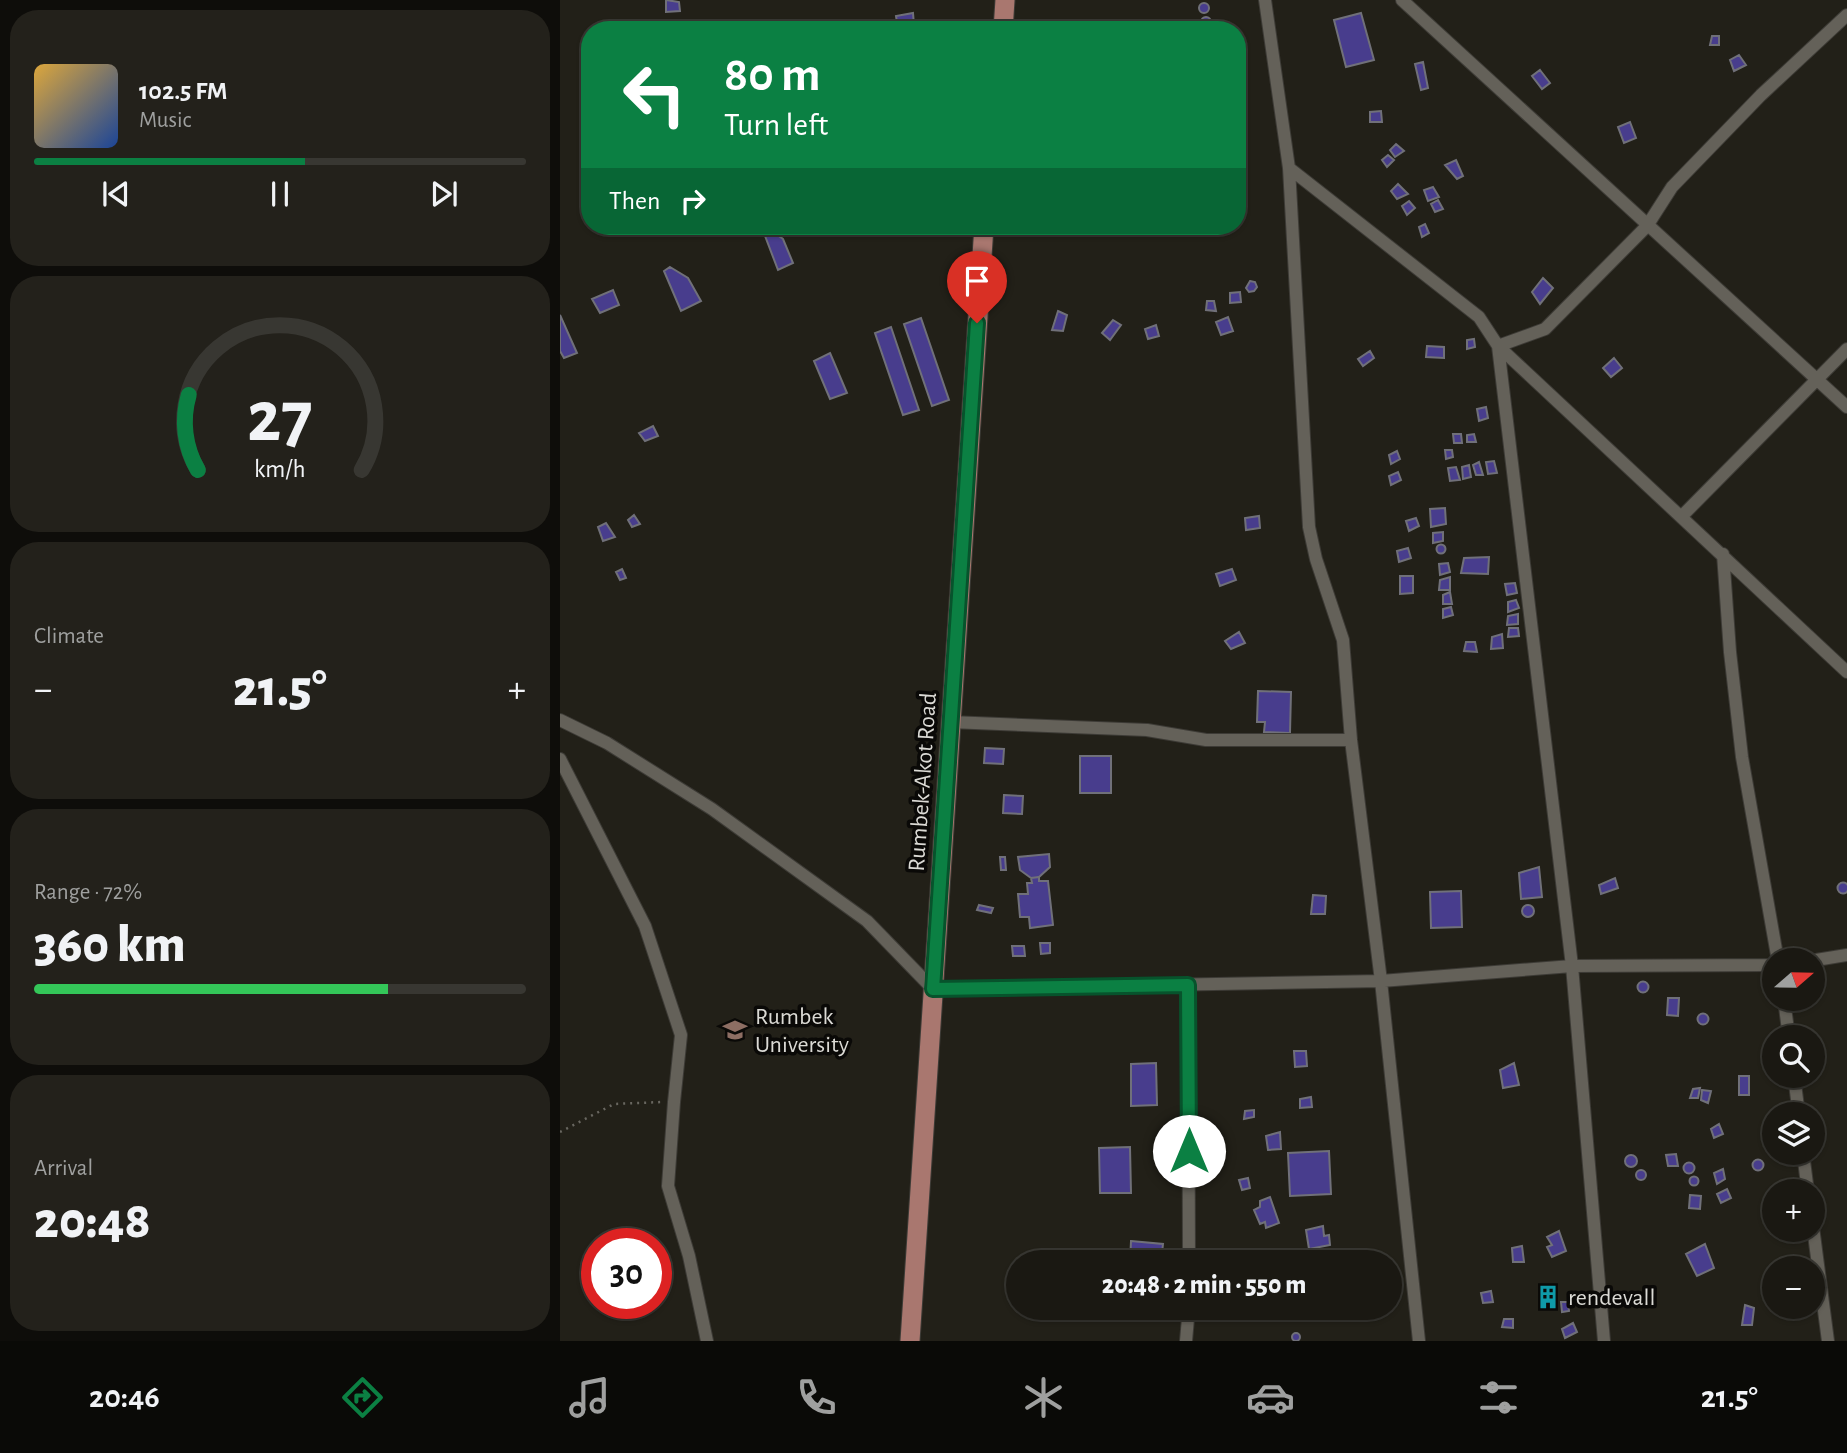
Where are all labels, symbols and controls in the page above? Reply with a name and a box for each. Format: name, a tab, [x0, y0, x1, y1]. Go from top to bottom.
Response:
icon: left	[609, 49, 700, 140]
text: 80 m	[724, 51, 821, 100]
text: 102.5 FM	[139, 78, 228, 104]
text: Music	[139, 109, 191, 132]
text: Turn left	[724, 109, 828, 141]
icon: previous	[97, 175, 135, 213]
icon: pause	[261, 175, 299, 213]
icon: next	[425, 175, 463, 213]
icon: right	[674, 182, 712, 220]
text: Then	[609, 188, 660, 214]
pin	[947, 251, 1007, 323]
icon: arrive	[958, 262, 996, 300]
text: 27	[247, 383, 313, 456]
text: km/h	[254, 457, 306, 482]
text: Climate	[34, 625, 104, 648]
text: 21.5°	[233, 663, 327, 715]
text: −	[34, 671, 52, 709]
text: +	[508, 671, 526, 709]
street label: Rumbek-Akot Road	[905, 692, 941, 872]
text: Range · 72%	[34, 881, 142, 904]
text: 360 km	[34, 919, 186, 971]
north arrow	[1762, 948, 1825, 1012]
map controls	[1762, 948, 1825, 1319]
place label: Rumbek University	[755, 1005, 849, 1057]
school or university icon: Rumbek University	[721, 1016, 749, 1044]
button: search	[1762, 1025, 1825, 1088]
button: layers	[1762, 1102, 1825, 1165]
position arrow	[1152, 1114, 1226, 1188]
text: Arrival	[34, 1157, 93, 1180]
button: +	[1762, 1179, 1825, 1242]
text: 20:48	[34, 1195, 151, 1247]
speed limit sign: 30	[581, 1228, 672, 1319]
button: −	[1762, 1256, 1825, 1319]
text: 20:48 · 2 min · 550 m	[1102, 1272, 1306, 1298]
building icon: rendevall	[1534, 1283, 1562, 1311]
place label: rendevall	[1568, 1286, 1655, 1310]
icon: directions	[338, 1373, 387, 1422]
icon: music	[565, 1373, 614, 1422]
icon: phone	[792, 1373, 841, 1422]
icon: climate	[1019, 1373, 1068, 1422]
icon: car	[1246, 1373, 1295, 1422]
icon: filters	[1474, 1373, 1523, 1422]
text: 20:46	[89, 1381, 160, 1413]
text: 21.5°	[1701, 1381, 1758, 1413]

